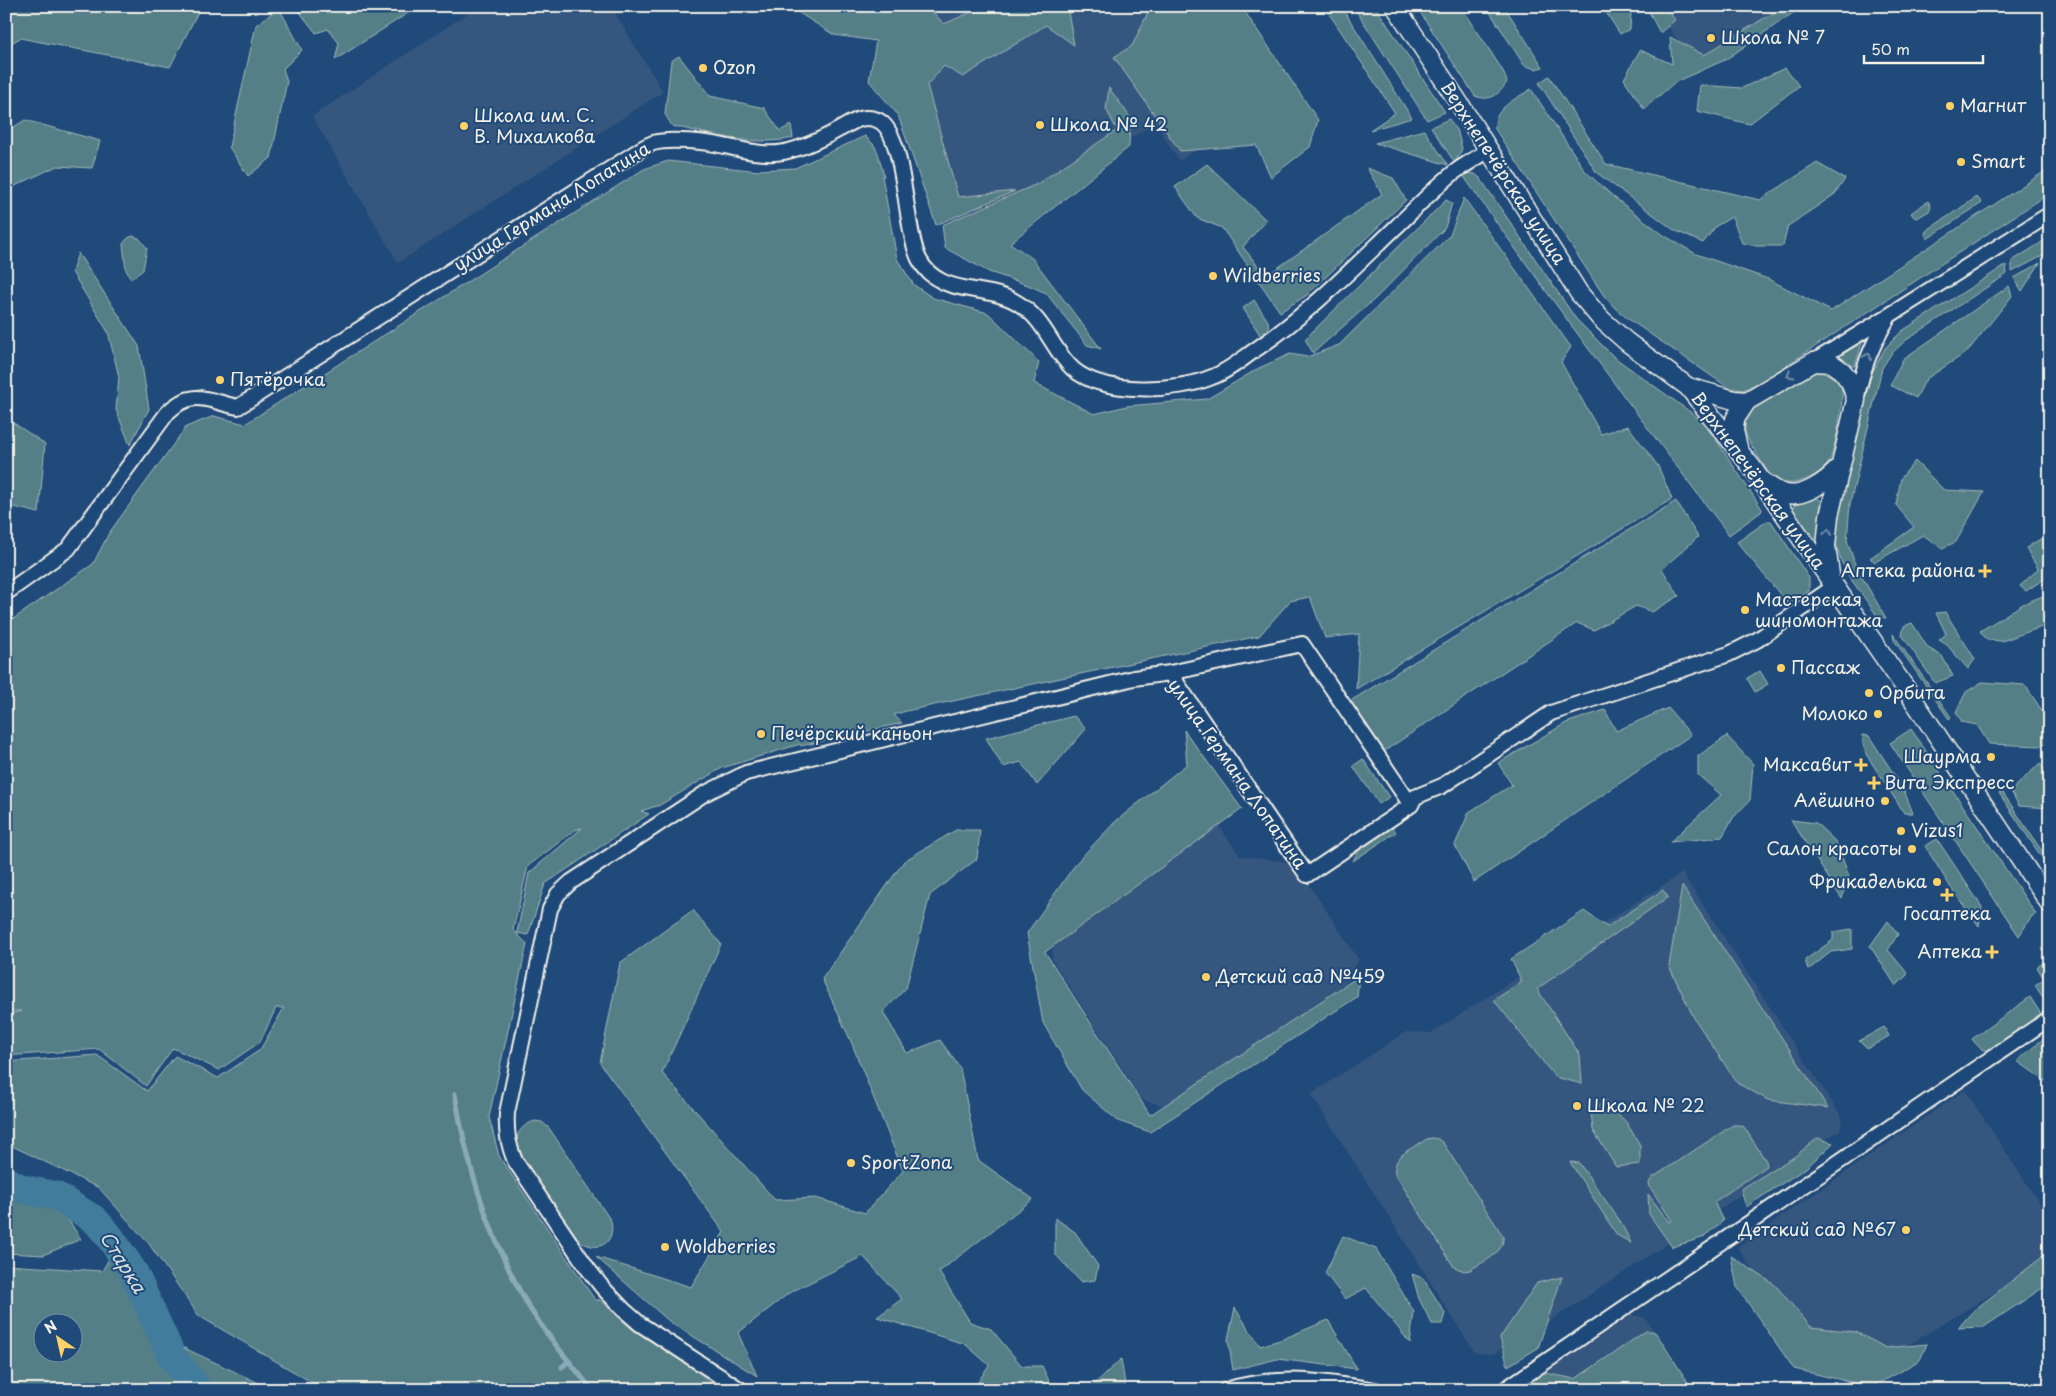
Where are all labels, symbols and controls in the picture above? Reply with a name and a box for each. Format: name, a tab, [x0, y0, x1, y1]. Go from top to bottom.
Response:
place label: Школа № 7	[1721, 23, 1825, 50]
marker: Школа № 7	[1705, 32, 1717, 44]
scale bar	[1864, 32, 1982, 64]
text: 50 m	[1871, 37, 1910, 60]
place label: Ozon	[713, 53, 756, 80]
marker: Ozon	[697, 62, 709, 74]
street label: Верхнепечёрская улица	[1435, 75, 1574, 270]
place label: Магнит	[1960, 91, 2027, 118]
marker: Магнит	[1944, 100, 1956, 112]
place label: Школа им. С. В. Михалкова	[474, 101, 596, 149]
place label: Школа № 42	[1050, 110, 1168, 137]
marker: Школа № 42	[1034, 119, 1046, 131]
marker: Школа им. С. В. Михалкова	[458, 120, 470, 132]
street label: улица Германа Лопатина	[448, 134, 655, 277]
place label: Smart	[1971, 147, 2025, 174]
marker: Smart	[1955, 156, 1967, 168]
place label: Wildberries	[1223, 261, 1321, 288]
marker: Wildberries	[1207, 270, 1219, 282]
one-way arrow	[1862, 352, 1873, 361]
place label: Пятёрочка	[230, 365, 326, 392]
one-way arrow	[1786, 369, 1795, 379]
marker: Пятёрочка	[214, 374, 226, 386]
street label: Верхнепечёрская улица	[1685, 386, 1833, 575]
one-way arrow	[1822, 527, 1833, 535]
place label: Аптека района	[1841, 556, 1976, 583]
marker: Аптека района	[1979, 565, 1991, 577]
place label: Мастерская шиномонтажа	[1755, 585, 1883, 633]
marker: Мастерская шиномонтажа	[1739, 604, 1751, 616]
place label: Пассаж	[1791, 653, 1861, 680]
marker: Пассаж	[1775, 662, 1787, 674]
street label: улица Германа Лопатина	[1162, 672, 1315, 874]
place label: Орбита	[1879, 678, 1946, 705]
marker: Орбита	[1863, 687, 1875, 699]
place label: Молоко	[1801, 699, 1868, 726]
marker: Молоко	[1872, 708, 1884, 720]
place label: Печёрский каньон	[771, 719, 933, 746]
marker: Печёрский каньон	[755, 728, 767, 740]
place label: Шаурма	[1903, 742, 1981, 769]
place label: Максавит	[1763, 750, 1852, 777]
marker: Шаурма	[1985, 751, 1997, 763]
marker: Максавит	[1855, 759, 1867, 771]
place label: Вита Экспресс	[1884, 768, 2015, 795]
marker: Вита Экспресс	[1868, 777, 1880, 789]
place label: Алёшино	[1794, 786, 1875, 813]
marker: Алёшино	[1879, 795, 1891, 807]
place label: Vizus1	[1911, 816, 1963, 843]
marker: Vizus1	[1895, 825, 1907, 837]
place label: Салон красоты	[1766, 834, 1902, 861]
marker: Салон красоты	[1906, 843, 1918, 855]
place label: Фрикаделька	[1809, 867, 1928, 894]
marker: Фрикаделька	[1931, 876, 1943, 888]
marker: Госаптека	[1941, 889, 1953, 901]
place label: Госаптека	[1903, 899, 1992, 926]
place label: Аптека	[1917, 937, 1983, 964]
marker: Аптека	[1986, 946, 1998, 958]
place label: Детский сад №459	[1215, 962, 1385, 989]
marker: Детский сад №459	[1200, 971, 1212, 983]
place label: Школа № 22	[1587, 1091, 1705, 1118]
marker: Школа № 22	[1571, 1100, 1583, 1112]
place label: SportZona	[861, 1148, 953, 1175]
marker: SportZona	[845, 1157, 857, 1169]
place label: Детский сад №67	[1738, 1215, 1896, 1242]
marker: Детский сад №67	[1900, 1224, 1912, 1236]
water label: Старка	[94, 1225, 154, 1299]
place label: Woldberries	[675, 1232, 776, 1259]
marker: Woldberries	[659, 1241, 671, 1253]
north arrow	[32, 1314, 82, 1364]
text: N	[40, 1315, 61, 1339]

